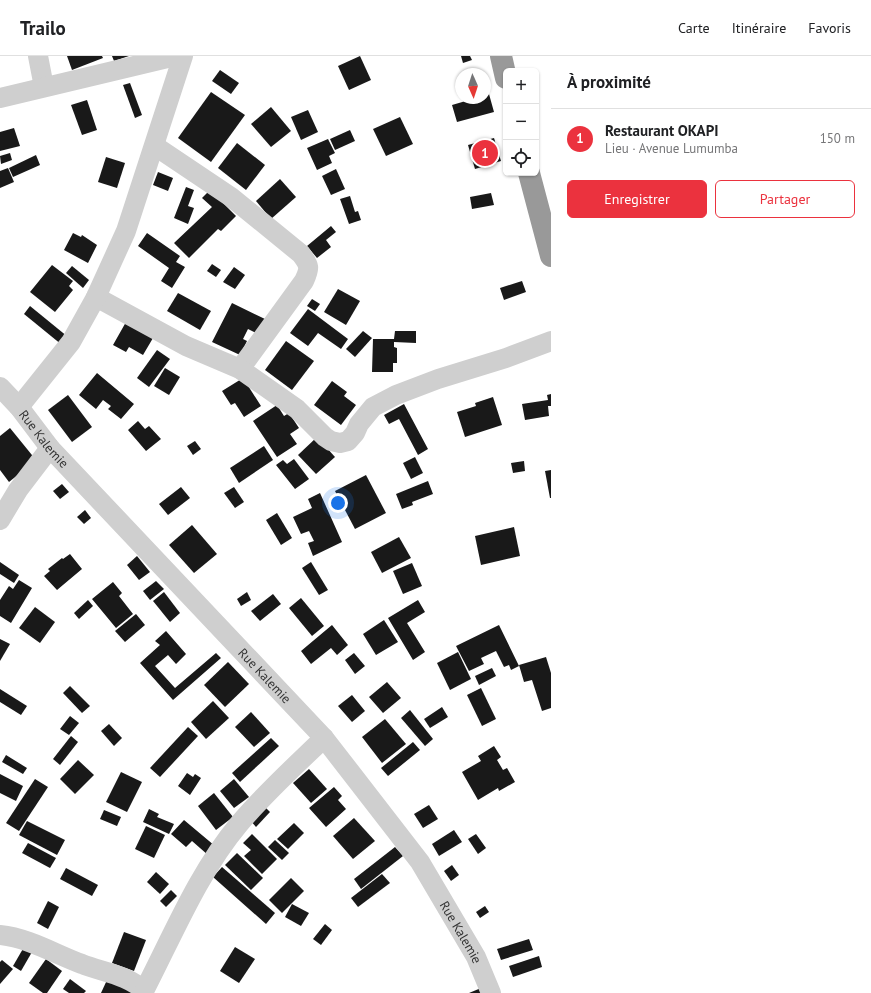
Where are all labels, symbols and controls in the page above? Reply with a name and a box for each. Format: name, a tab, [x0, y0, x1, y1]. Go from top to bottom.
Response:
text: Trailo	[20, 16, 66, 40]
text: Carte	[678, 19, 710, 37]
text: Itinéraire	[732, 19, 786, 37]
text: Favoris	[808, 19, 851, 37]
north arrow	[455, 68, 491, 104]
map controls	[503, 68, 539, 176]
button: +	[503, 68, 539, 104]
text: À proximité	[567, 71, 651, 93]
button: −	[503, 104, 539, 140]
text: Restaurant OKAPI	[605, 121, 719, 140]
text: 1	[576, 130, 584, 147]
text: 150 m	[820, 130, 855, 147]
pin: 1	[472, 138, 498, 168]
button: locate	[503, 140, 539, 176]
text: Lieu · Avenue Lumumba	[605, 140, 738, 157]
button: Enregistrer	[567, 180, 707, 218]
button: Partager	[715, 180, 855, 218]
street label: Rue Kalemie	[16, 406, 73, 471]
your location	[328, 493, 348, 513]
street label: Rue Kalemie	[235, 644, 295, 707]
street label: Rue Kalemie	[436, 898, 486, 966]

